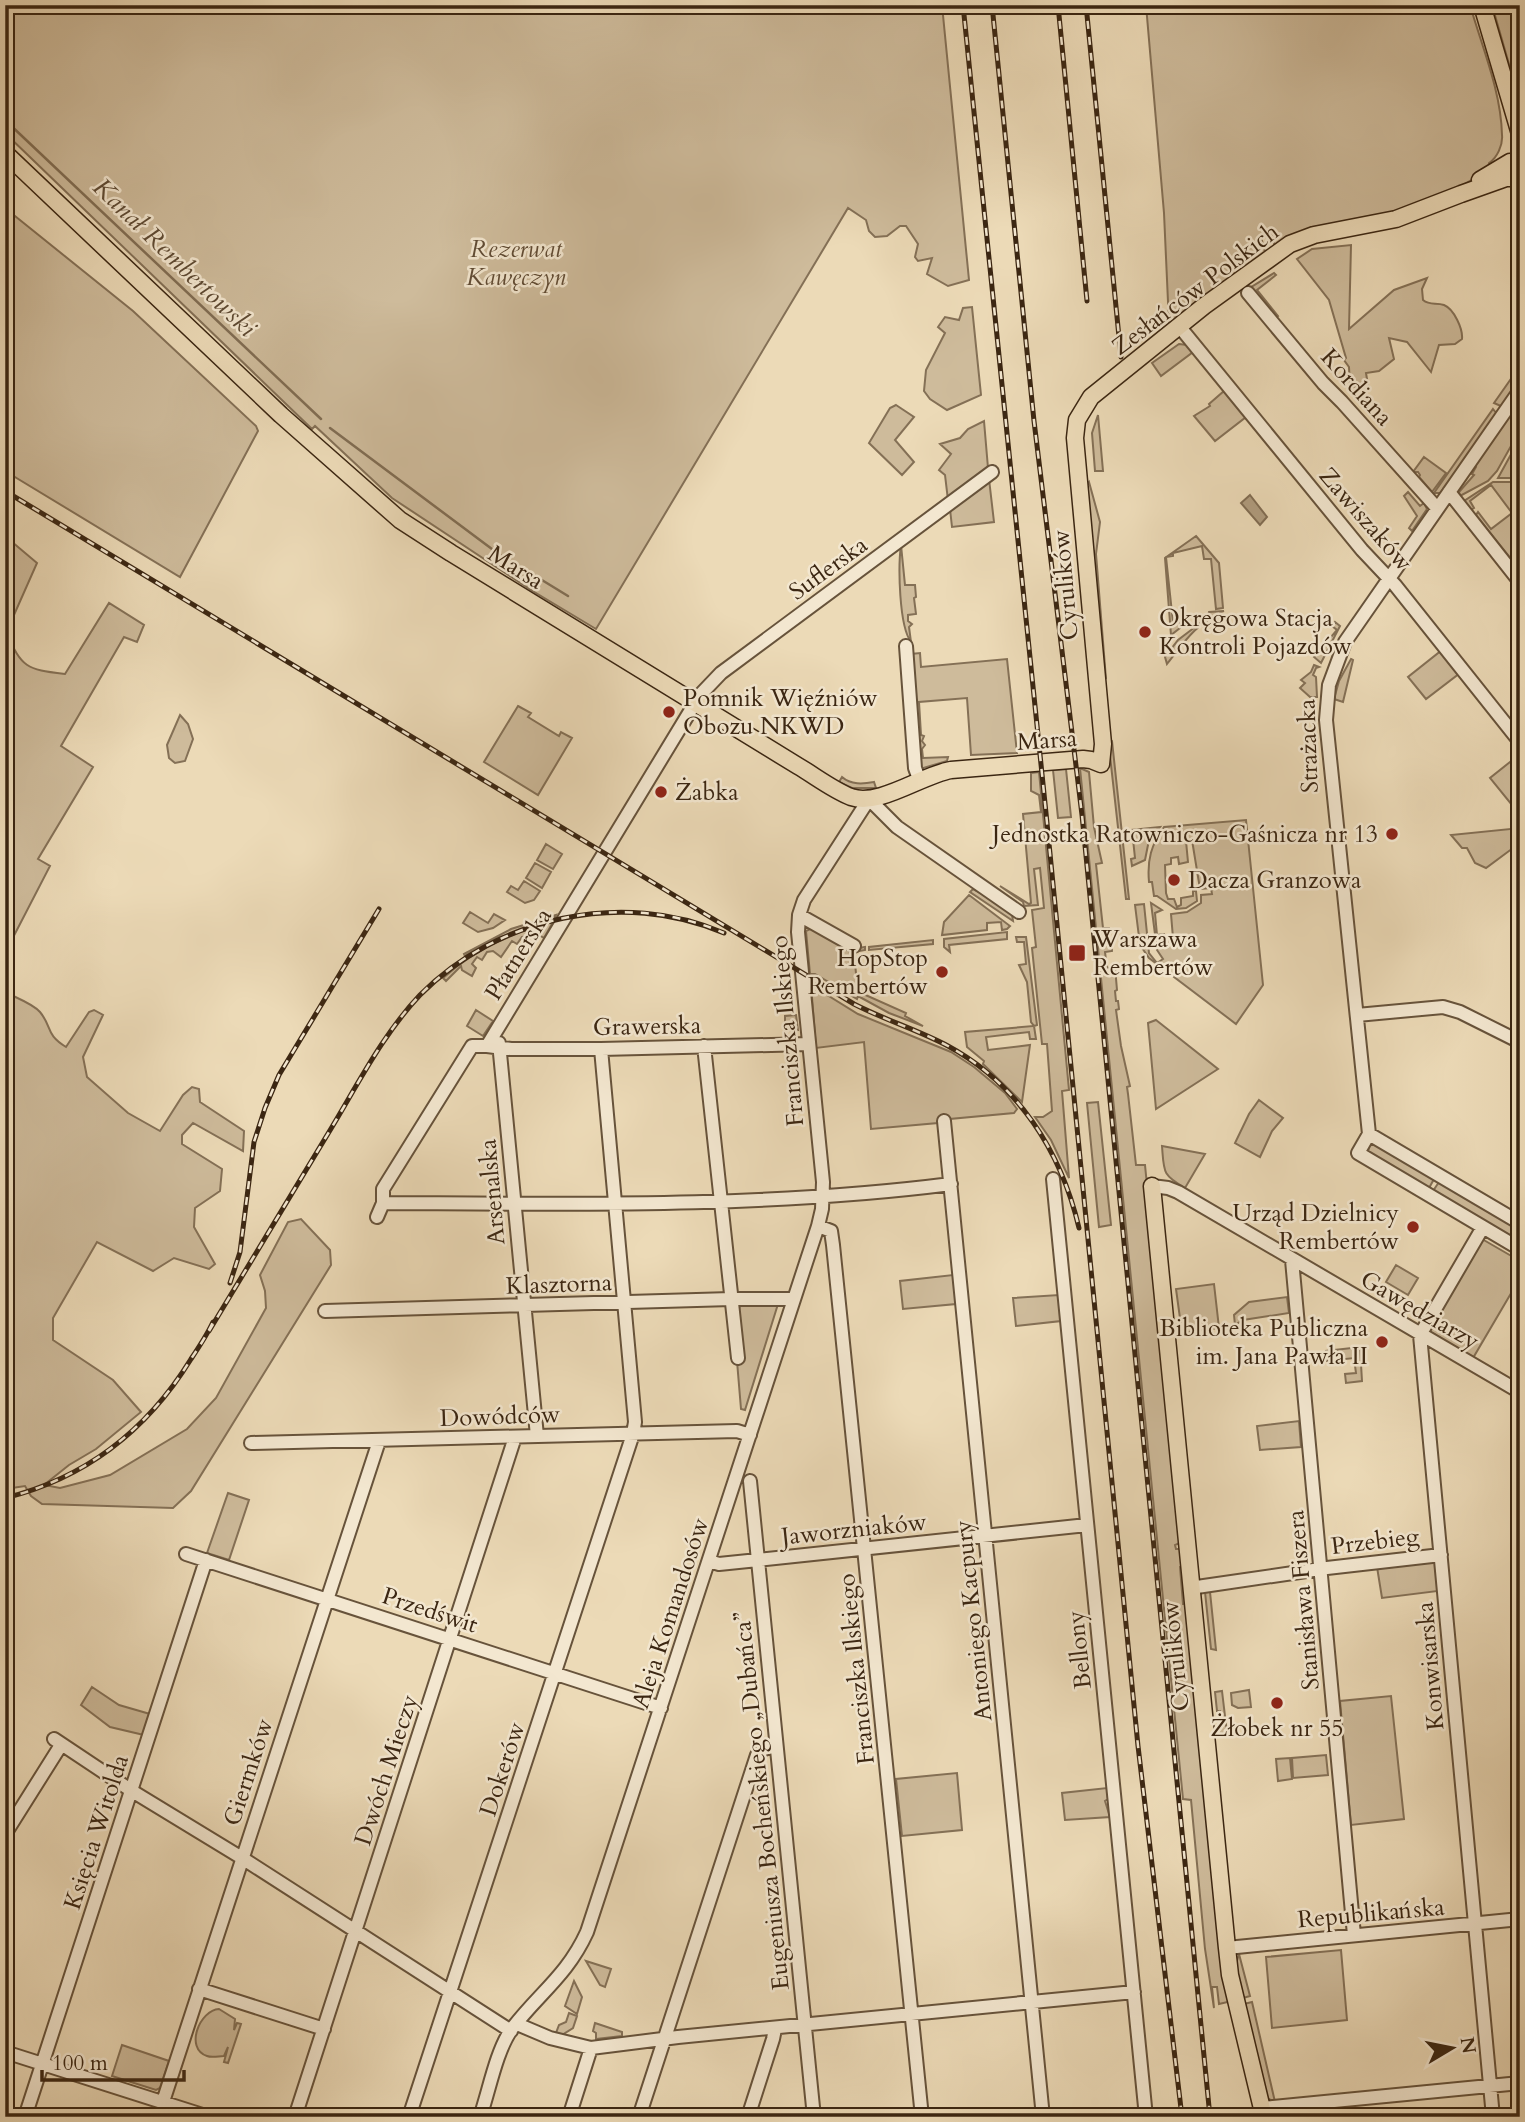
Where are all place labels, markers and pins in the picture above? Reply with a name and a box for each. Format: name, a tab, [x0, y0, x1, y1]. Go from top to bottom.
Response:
place label: Okręgowa Stacja Kontroli Pojazdów	[1159, 602, 1352, 663]
marker: Okręgowa Stacja Kontroli Pojazdów	[1137, 624, 1153, 640]
place label: Pomnik Więźniów Obozu NKWD	[683, 682, 878, 743]
marker: Pomnik Więźniów Obozu NKWD	[661, 704, 677, 720]
place label: Żabka	[675, 776, 739, 809]
marker: Żabka	[653, 784, 669, 800]
place label: Jednostka Ratowniczo-Gaśnicza nr 13	[989, 818, 1378, 851]
marker: Jednostka Ratowniczo-Gaśnicza nr 13	[1384, 826, 1400, 842]
place label: Dacza Granzowa	[1188, 864, 1362, 897]
marker: Dacza Granzowa	[1166, 872, 1182, 888]
place label: Warszawa Rembertów	[1092, 923, 1213, 984]
place label: HopStop Rembertów	[808, 942, 928, 1003]
marker: Warszawa Rembertów	[1067, 943, 1087, 963]
marker: HopStop Rembertów	[934, 964, 950, 980]
place label: Urząd Dzielnicy Rembertów	[1233, 1197, 1399, 1258]
marker: Urząd Dzielnicy Rembertów	[1405, 1219, 1421, 1235]
place label: Biblioteka Publiczna im. Jana Pawła II	[1159, 1312, 1369, 1373]
marker: Biblioteka Publiczna im. Jana Pawła II	[1374, 1334, 1390, 1350]
marker: Żłobek nr 55	[1269, 1695, 1285, 1711]
place label: Żłobek nr 55	[1210, 1712, 1344, 1745]

